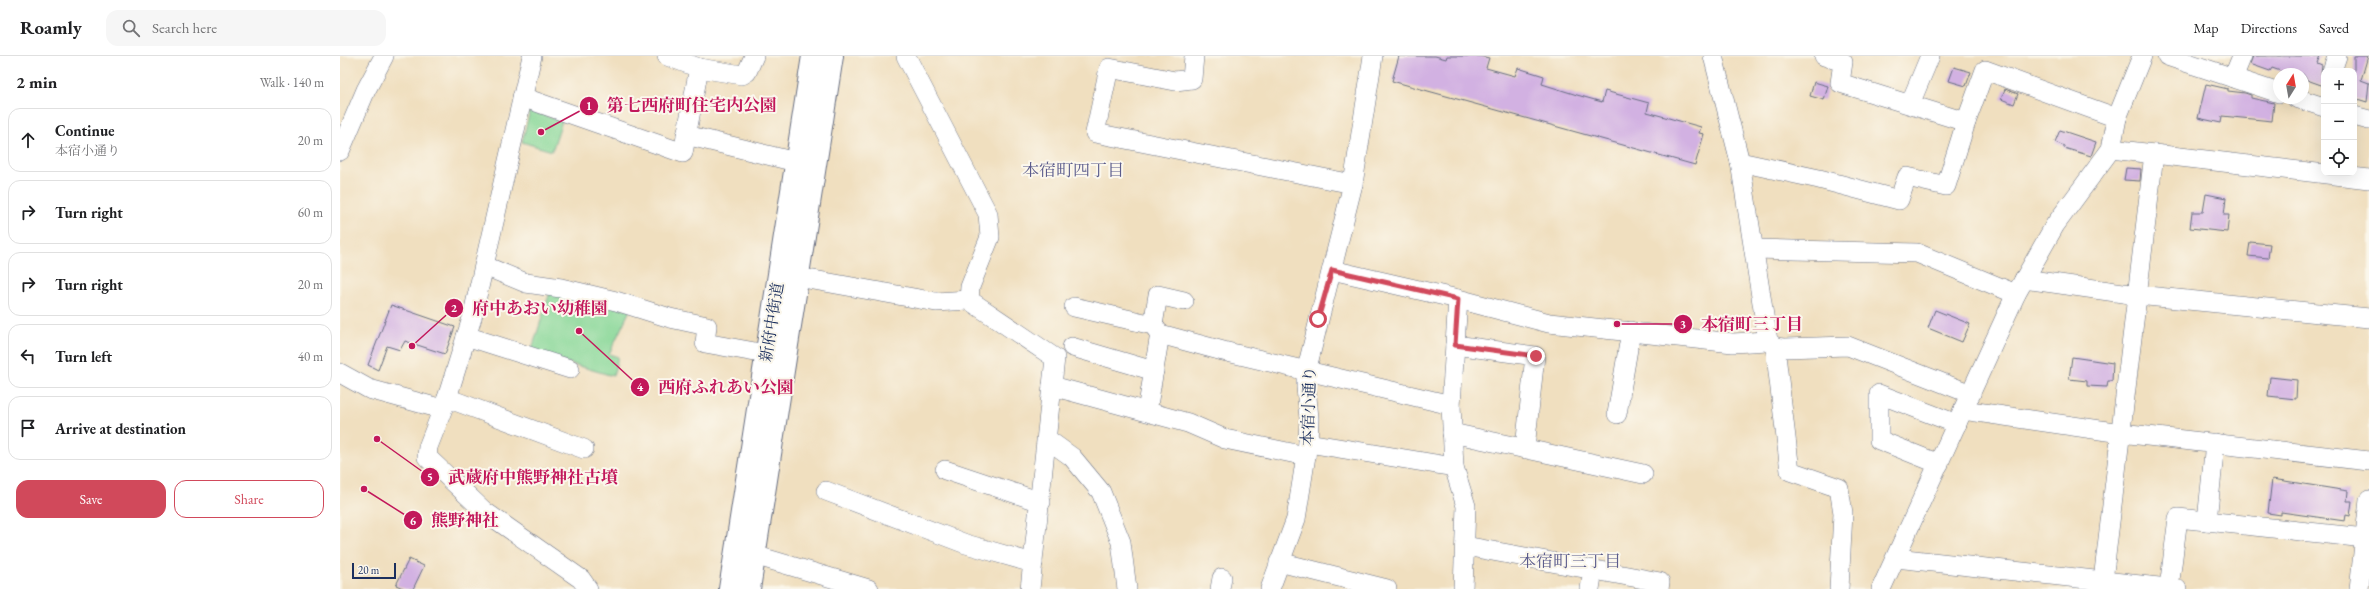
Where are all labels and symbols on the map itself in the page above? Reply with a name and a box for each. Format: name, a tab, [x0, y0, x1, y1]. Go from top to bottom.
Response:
north arrow	[2273, 68, 2309, 104]
callout: 第七西府町住宅内公園	[579, 91, 785, 120]
text: 第七西府町住宅内公園	[607, 94, 777, 116]
text: 1	[586, 98, 592, 114]
district label: 本宿町四丁目	[1022, 159, 1124, 181]
street label: 新府中街道	[755, 281, 788, 363]
callout: 府中あおい幼稚園	[444, 294, 616, 323]
text: 府中あおい幼稚園	[472, 297, 608, 319]
text: 2	[451, 300, 458, 316]
route start	[1309, 310, 1327, 328]
callout: 本宿町三丁目	[1673, 310, 1811, 339]
text: 本宿町三丁目	[1701, 313, 1803, 335]
text: 3	[1680, 316, 1686, 332]
route end	[1527, 347, 1545, 365]
street label: 本宿小通り	[1297, 366, 1320, 446]
callout: 西府ふれあい公園	[630, 373, 802, 402]
text: 西府ふれあい公園	[658, 376, 794, 398]
text: 4	[637, 379, 644, 395]
callout: 武蔵府中熊野神社古墳	[420, 462, 626, 491]
text: 武蔵府中熊野神社古墳	[448, 466, 618, 488]
text: 5	[427, 469, 433, 485]
callout: 熊野神社	[403, 506, 507, 535]
text: 熊野神社	[431, 509, 499, 531]
text: 6	[410, 513, 417, 529]
district label: 本宿町三丁目	[1519, 550, 1621, 572]
scale bar	[352, 561, 396, 580]

